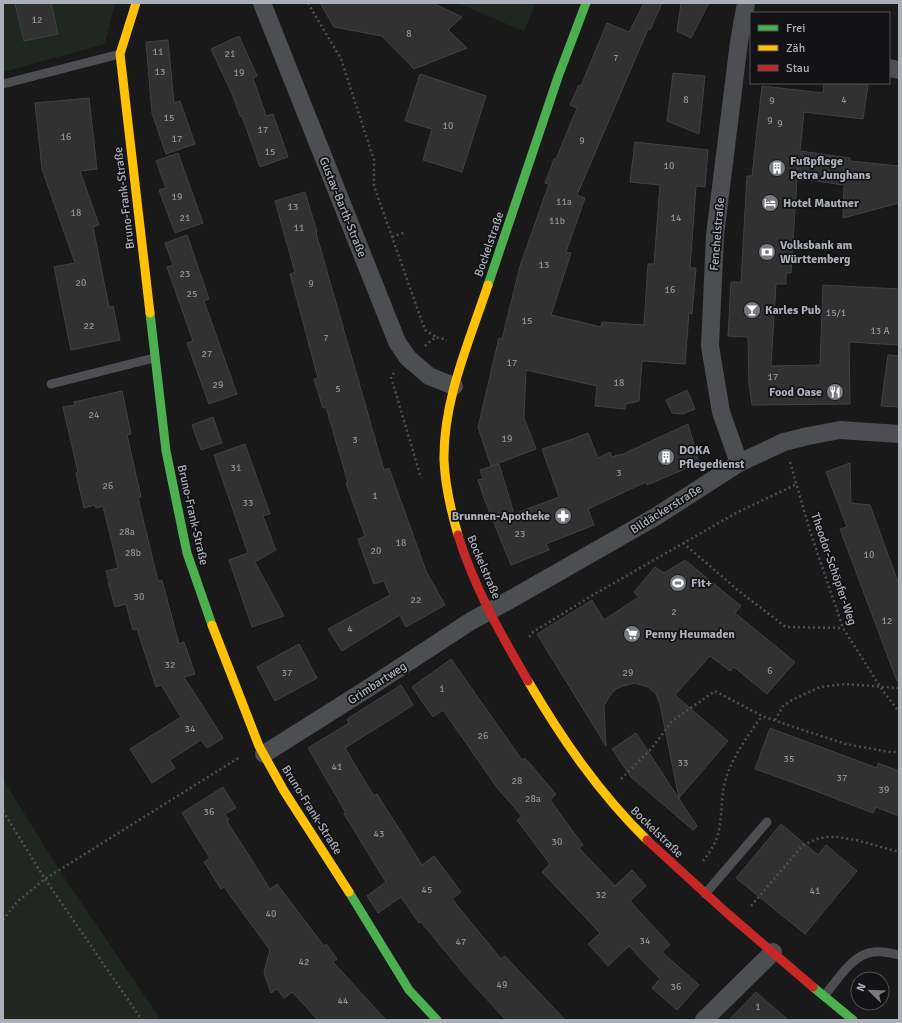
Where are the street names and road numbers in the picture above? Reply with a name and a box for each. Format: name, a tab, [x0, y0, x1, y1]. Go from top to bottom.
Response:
street label: Bruno-Frank-Straße	[111, 146, 138, 250]
street label: Gustav-Barth-Straße	[316, 155, 370, 260]
street label: Fenchelstraße	[707, 197, 728, 271]
street label: Bockelstraße	[471, 210, 508, 279]
street label: Bruno-Frank-Straße	[174, 463, 211, 567]
street label: Bildäckerstraße	[628, 481, 705, 537]
street label: Theodor-Schöpfer-Weg	[807, 511, 860, 627]
street label: Bockelstraße	[463, 533, 504, 601]
street label: Grimbartweg	[345, 659, 410, 708]
street label: Bruno-Frank-Straße	[278, 763, 345, 858]
street label: Bockelstraße	[627, 803, 686, 861]

